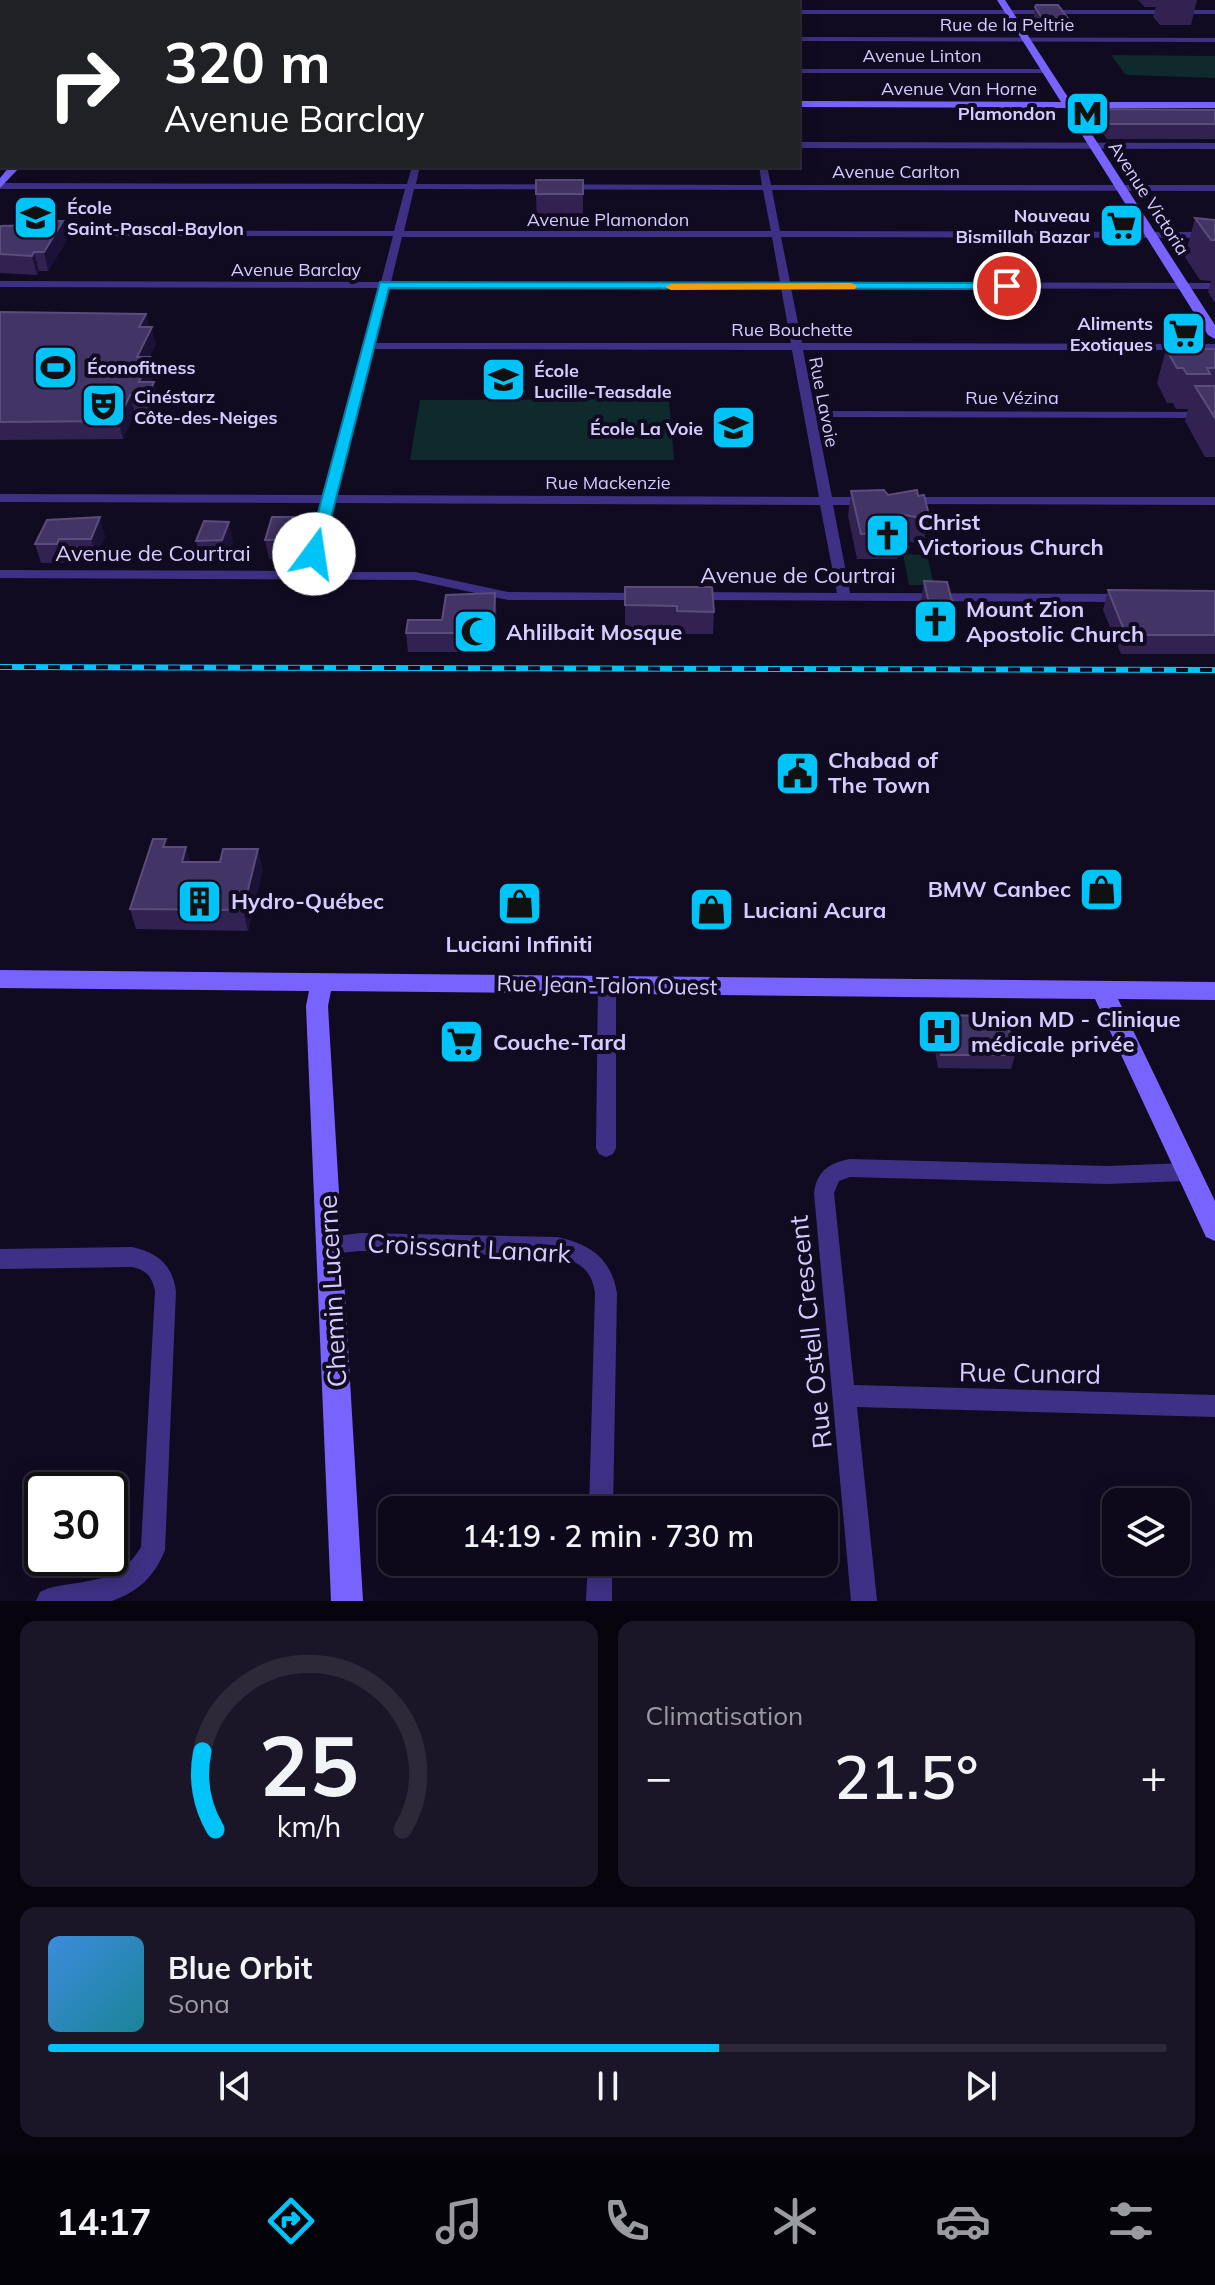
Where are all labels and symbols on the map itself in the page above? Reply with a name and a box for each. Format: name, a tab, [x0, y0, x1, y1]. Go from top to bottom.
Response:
street label: Rue de la Peltrie	[940, 13, 1074, 36]
street label: Avenue Linton	[862, 44, 982, 67]
street label: Avenue Van Horne	[881, 77, 1037, 100]
metro station icon: Plamondon	[1063, 89, 1111, 137]
place label: Plamondon	[958, 102, 1056, 125]
street label: Avenue Victoria	[1104, 137, 1194, 259]
street label: Avenue Carlton	[832, 160, 960, 183]
school or university icon: École Saint-Pascal-Baylon	[12, 193, 60, 241]
place label: École Saint-Pascal-Baylon	[67, 196, 244, 240]
supermarket icon: Nouveau Bismillah Bazar	[1097, 201, 1145, 249]
place label: Nouveau Bismillah Bazar	[955, 204, 1091, 248]
street label: Avenue Plamondon	[527, 208, 689, 231]
pin	[973, 252, 1041, 320]
street label: Avenue Barclay	[231, 258, 362, 281]
supermarket icon: Aliments Exotiques	[1160, 309, 1208, 357]
place label: Aliments Exotiques	[1070, 312, 1153, 356]
street label: Rue Bouchette	[731, 318, 853, 341]
sports icon: Éconofitness	[32, 343, 80, 391]
street label: Rue Lavoie	[804, 355, 844, 449]
place label: Éconofitness	[87, 356, 196, 379]
school or university icon: École Lucille-Teasdale	[479, 356, 527, 404]
place label: École Lucille-Teasdale	[534, 359, 672, 403]
theatre icon: Cinéstarz Côte-des-Neiges	[79, 382, 127, 430]
place label: Cinéstarz Côte-des-Neiges	[134, 385, 277, 429]
street label: Rue Vézina	[965, 386, 1059, 409]
school or university icon: École La Voie	[710, 404, 758, 452]
place label: École La Voie	[590, 417, 703, 440]
street label: Rue Mackenzie	[545, 471, 671, 494]
place label: Christ Victorious Church	[917, 508, 1104, 561]
church icon: Christ Victorious Church	[863, 511, 911, 559]
position arrow	[272, 512, 356, 596]
street label: Avenue de Courtrai	[55, 539, 251, 567]
street label: Avenue de Courtrai	[700, 561, 896, 589]
place label: Mount Zion Apostolic Church	[966, 595, 1144, 648]
church icon: Mount Zion Apostolic Church	[911, 598, 959, 646]
mosque icon: Ahlilbait Mosque	[451, 608, 499, 656]
place label: Ahlilbait Mosque	[506, 618, 682, 646]
place label: Chabad of The Town	[828, 746, 939, 799]
public building icon: Chabad of The Town	[773, 749, 821, 797]
shop icon: BMW Canbec	[1078, 865, 1126, 913]
place label: BMW Canbec	[928, 875, 1071, 903]
building icon: Hydro-Québec	[176, 877, 224, 925]
shop icon: Luciani Infiniti	[495, 879, 543, 927]
shop icon: Luciani Acura	[688, 886, 736, 934]
place label: Hydro-Québec	[231, 887, 384, 915]
place label: Luciani Acura	[743, 896, 887, 924]
place label: Luciani Infiniti	[445, 930, 593, 958]
street label: Rue Jean-Talon Ouest	[496, 969, 718, 1001]
place label: Union MD - Clinique médicale privée	[971, 1005, 1181, 1058]
hospital icon: Union MD - Clinique médicale privée	[916, 1008, 964, 1056]
supermarket icon: Couche-Tard	[438, 1018, 486, 1066]
place label: Couche-Tard	[493, 1028, 626, 1056]
street label: Chemin Lucerne	[310, 1194, 354, 1388]
street label: Rue Ostell Crescent	[781, 1214, 839, 1450]
street label: Croissant Lanark	[366, 1226, 572, 1270]
street label: Rue Cunard	[959, 1355, 1101, 1391]
speed limit sign: 30	[24, 1472, 128, 1576]

